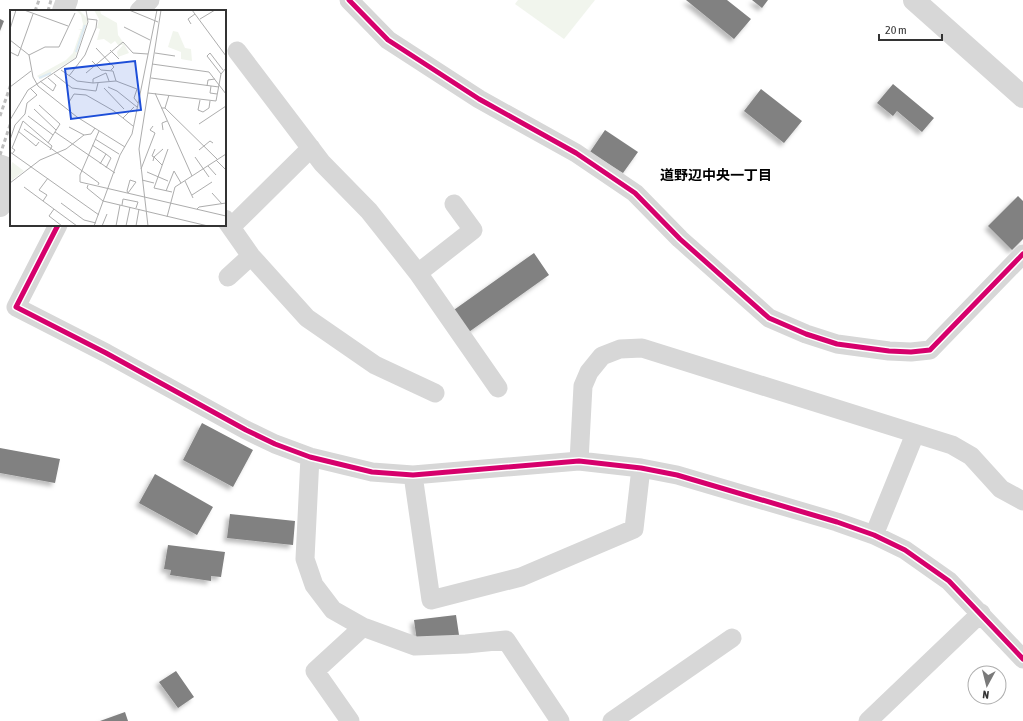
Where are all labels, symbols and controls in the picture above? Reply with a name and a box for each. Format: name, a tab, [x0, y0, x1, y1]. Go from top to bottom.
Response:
inset map	[10, 10, 226, 226]
scale bar	[879, 16, 942, 42]
text: 20 m	[885, 23, 907, 37]
district label: 道野辺中央一丁目	[660, 167, 772, 183]
north arrow	[967, 665, 1007, 705]
text: N	[982, 689, 990, 701]

